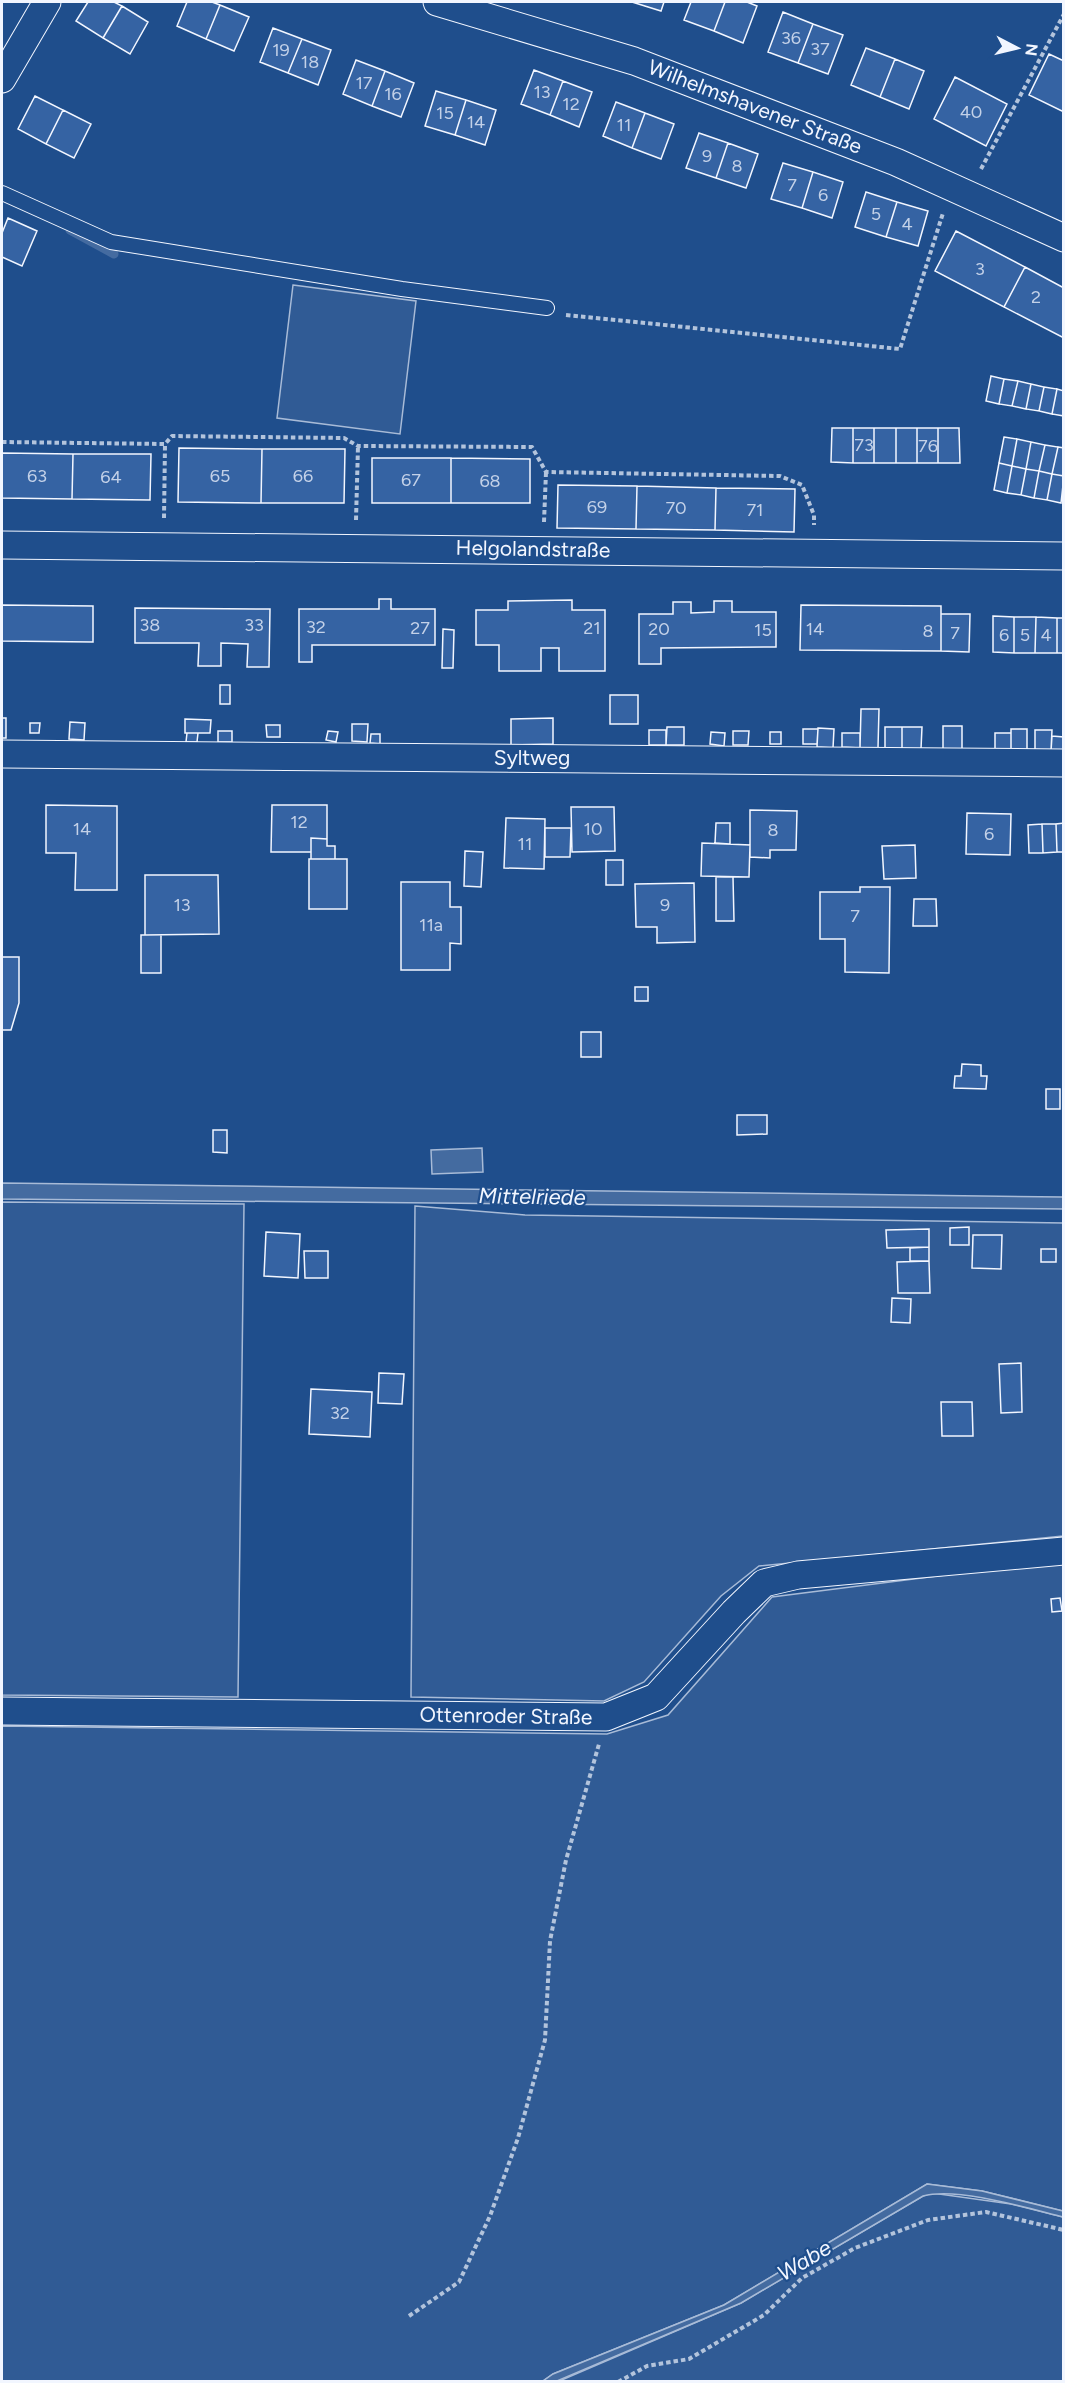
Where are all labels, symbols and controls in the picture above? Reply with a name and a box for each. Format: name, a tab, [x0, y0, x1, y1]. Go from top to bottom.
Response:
north arrow	[987, 18, 1047, 78]
house number: 36	[781, 27, 801, 49]
house number: 37	[810, 38, 830, 60]
house number: 19	[272, 39, 290, 61]
text: N	[1021, 42, 1042, 57]
house number: 18	[301, 51, 319, 73]
street label: Wilhelmshavener Straße	[645, 54, 866, 159]
house number: 17	[355, 72, 373, 94]
house number: 13	[533, 81, 551, 103]
house number: 16	[384, 83, 402, 105]
house number: 12	[562, 93, 580, 115]
house number: 40	[960, 101, 982, 123]
house number: 15	[436, 102, 454, 124]
house number: 14	[467, 111, 485, 133]
house number: 11	[617, 114, 631, 136]
house number: 9	[702, 145, 712, 167]
house number: 8	[731, 155, 743, 177]
house number: 7	[787, 174, 797, 196]
house number: 6	[818, 184, 828, 206]
house number: 5	[871, 203, 881, 225]
house number: 4	[901, 213, 913, 235]
house number: 3	[975, 258, 985, 280]
house number: 2	[1031, 286, 1041, 308]
house number: 73	[854, 434, 874, 456]
house number: 76	[918, 435, 938, 457]
house number: 63	[27, 465, 47, 487]
house number: 65	[210, 465, 230, 487]
house number: 66	[293, 465, 313, 487]
house number: 64	[100, 466, 122, 488]
house number: 67	[401, 469, 421, 491]
house number: 68	[479, 470, 501, 492]
house number: 69	[587, 496, 607, 518]
house number: 70	[665, 497, 687, 519]
house number: 71	[746, 499, 764, 521]
street label: Helgolandstraße	[456, 535, 610, 562]
house number: 38	[140, 614, 160, 636]
house number: 33	[244, 614, 264, 636]
house number: 32	[306, 616, 326, 638]
house number: 27	[410, 617, 430, 639]
house number: 21	[583, 617, 601, 639]
house number: 20	[648, 618, 670, 640]
house number: 14	[806, 618, 824, 640]
house number: 15	[754, 619, 772, 641]
house number: 8	[922, 620, 934, 642]
house number: 7	[950, 622, 960, 644]
house number: 6	[999, 624, 1009, 646]
house number: 5	[1020, 624, 1030, 646]
house number: 4	[1040, 624, 1052, 646]
street label: Syltweg	[494, 745, 570, 770]
house number: 12	[290, 811, 308, 833]
house number: 14	[73, 818, 91, 840]
house number: 10	[584, 818, 602, 840]
house number: 8	[767, 819, 779, 841]
house number: 6	[984, 823, 994, 845]
house number: 11	[518, 833, 532, 855]
house number: 13	[173, 894, 191, 916]
house number: 9	[660, 894, 670, 916]
house number: 7	[850, 905, 860, 927]
house number: 11a	[419, 914, 443, 936]
water label: Mittelriede	[478, 1182, 586, 1211]
house number: 32	[330, 1402, 350, 1424]
street label: Ottenroder Straße	[420, 1701, 593, 1730]
water label: Wabe	[772, 2234, 836, 2287]

